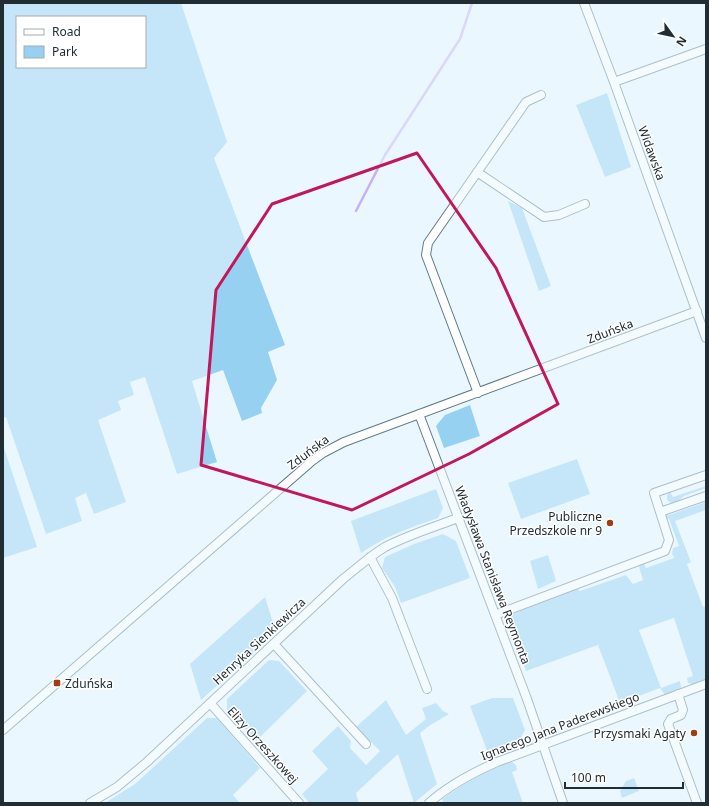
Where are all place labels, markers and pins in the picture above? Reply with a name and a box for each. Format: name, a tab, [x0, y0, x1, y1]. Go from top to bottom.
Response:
place label: Publiczne Przedszkole nr 9	[510, 508, 602, 539]
marker: Publiczne Przedszkole nr 9	[605, 518, 615, 528]
place label: Zduńska	[65, 675, 113, 692]
marker: Zduńska	[52, 678, 62, 688]
place label: Przysmaki Agaty	[593, 725, 687, 742]
marker: Przysmaki Agaty	[689, 728, 699, 738]

